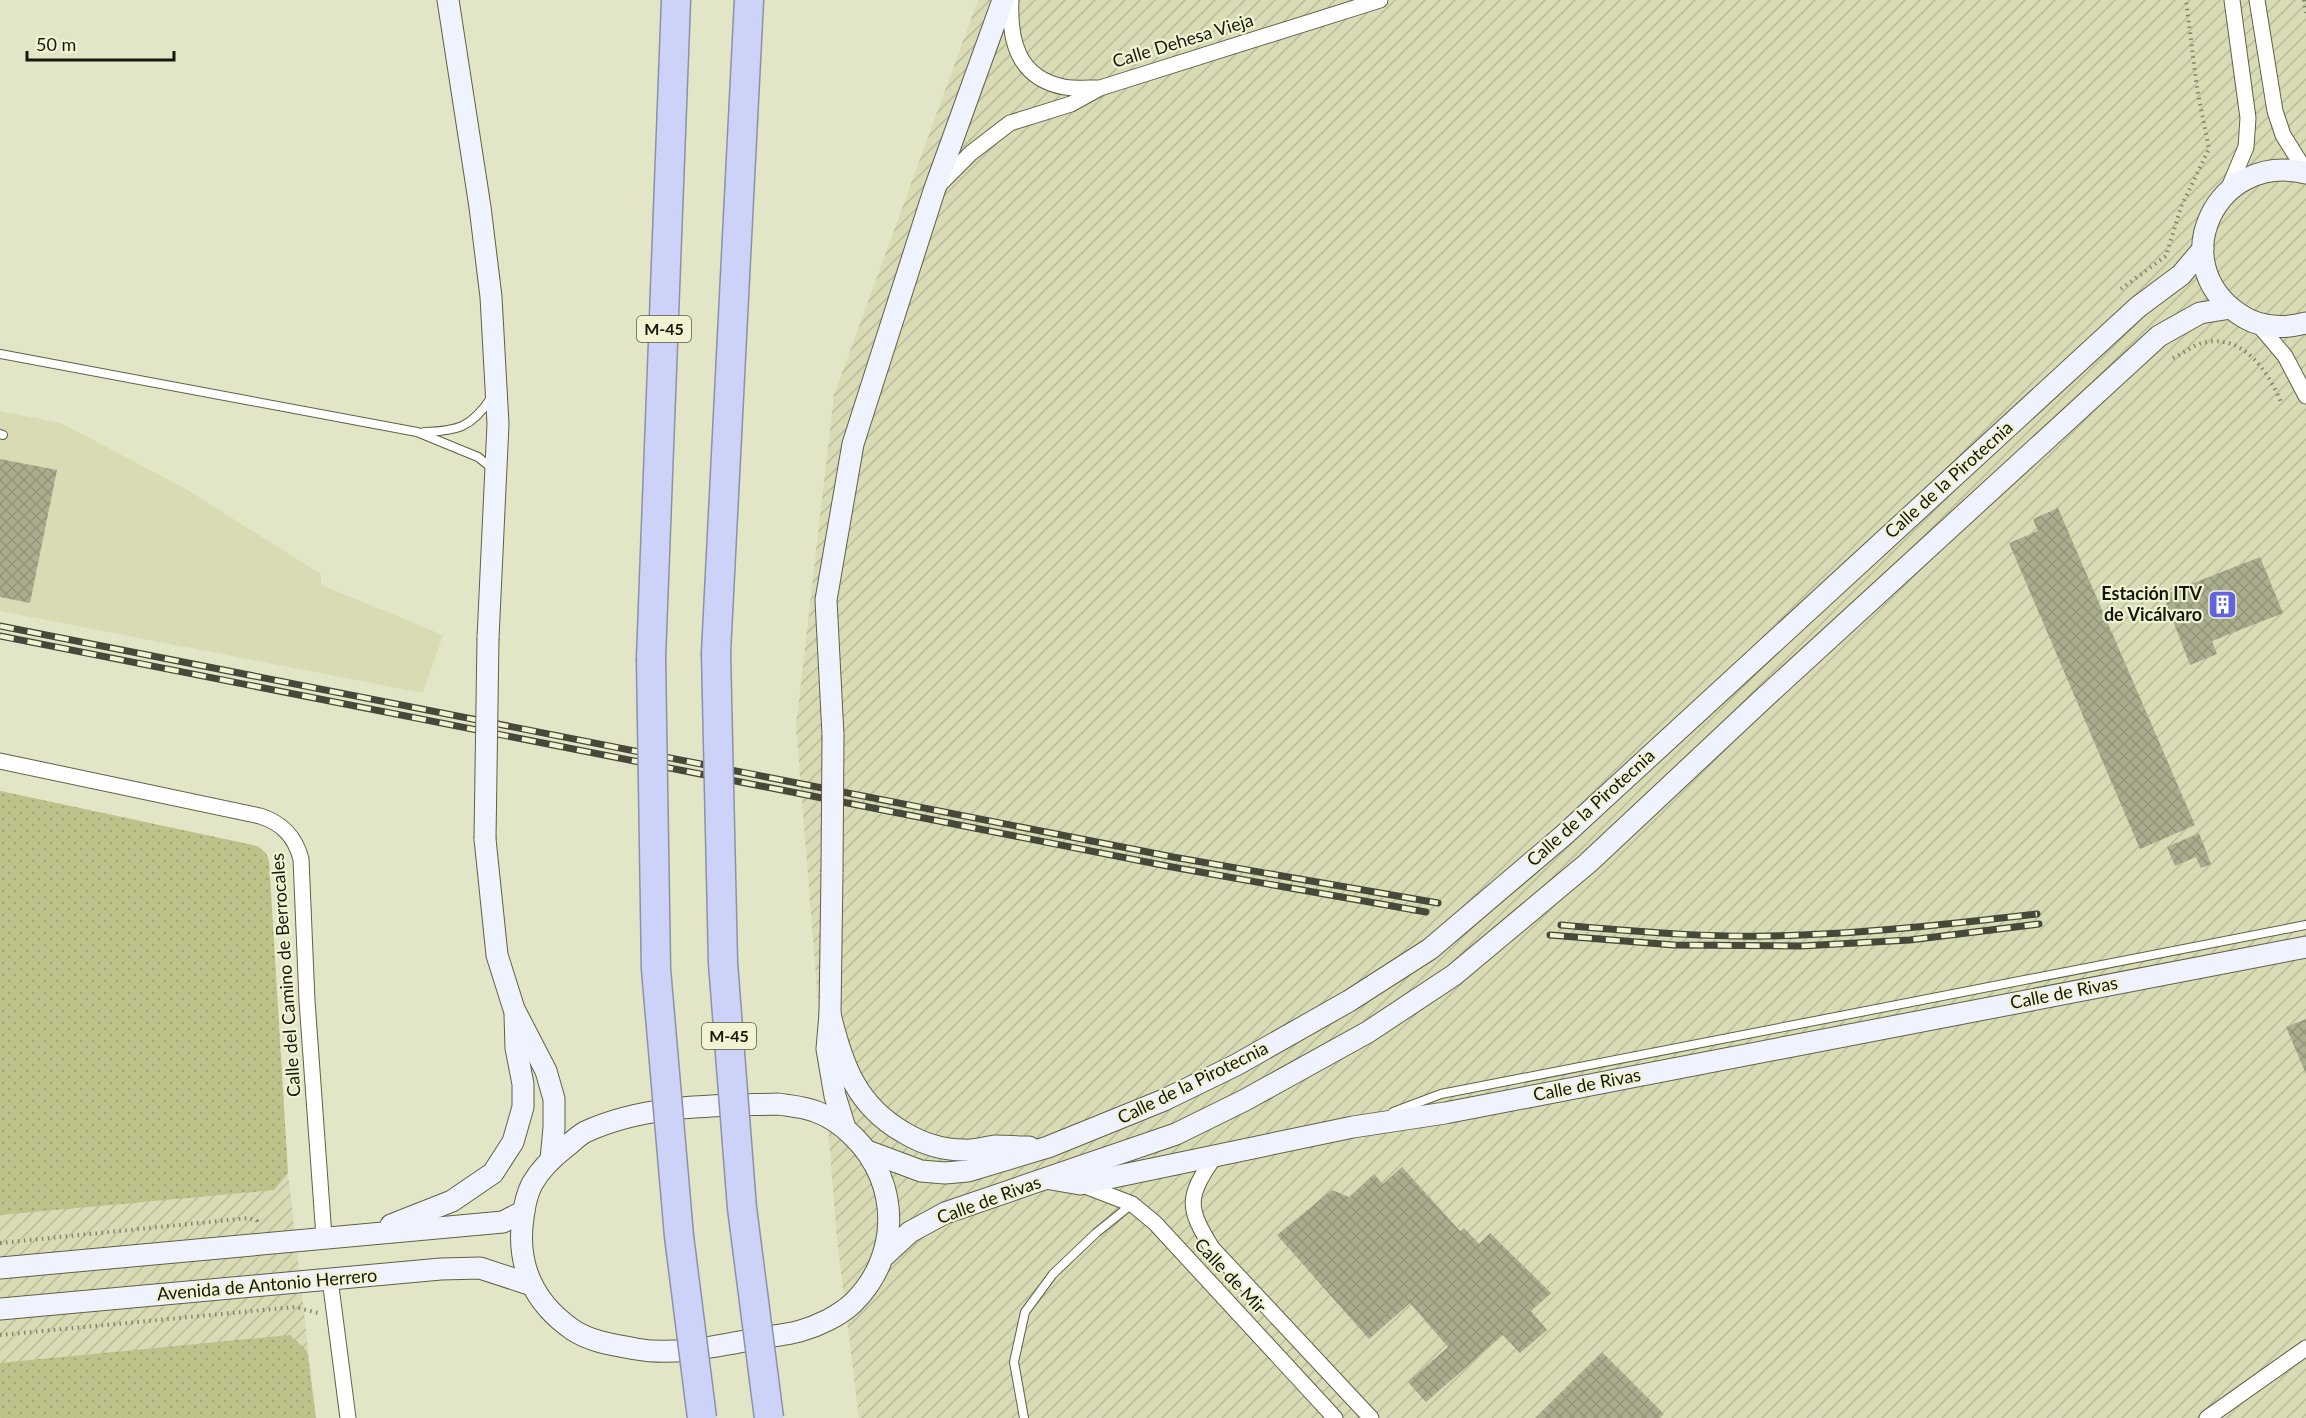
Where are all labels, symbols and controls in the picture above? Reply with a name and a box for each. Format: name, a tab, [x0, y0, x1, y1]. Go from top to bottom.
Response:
street label: Calle Dehesa Vieja	[1110, 8, 1256, 72]
scale bar	[27, 24, 174, 62]
text: 50 m	[36, 33, 76, 55]
road number: M-45	[637, 316, 691, 342]
street label: Calle de la Pirotecnia	[1880, 416, 2017, 543]
place label: Estación ITV de Vicálvaro	[2101, 582, 2202, 625]
building icon: Estación ITV de Vicálvaro	[2207, 588, 2239, 620]
street label: Calle de la Pirotecnia	[1522, 744, 1659, 871]
street label: Calle del Camino de Berrocales	[265, 852, 304, 1098]
street label: Calle de Rivas	[2008, 971, 2120, 1013]
road number: M-45	[702, 1023, 756, 1049]
street label: Calle de la Pirotecnia	[1114, 1036, 1271, 1128]
street label: Calle de Rivas	[1531, 1063, 1643, 1105]
street label: Calle de Rivas	[934, 1170, 1044, 1228]
street label: Calle de Mir	[1190, 1233, 1272, 1318]
street label: Avenida de Antonio Herrero	[156, 1263, 378, 1305]

